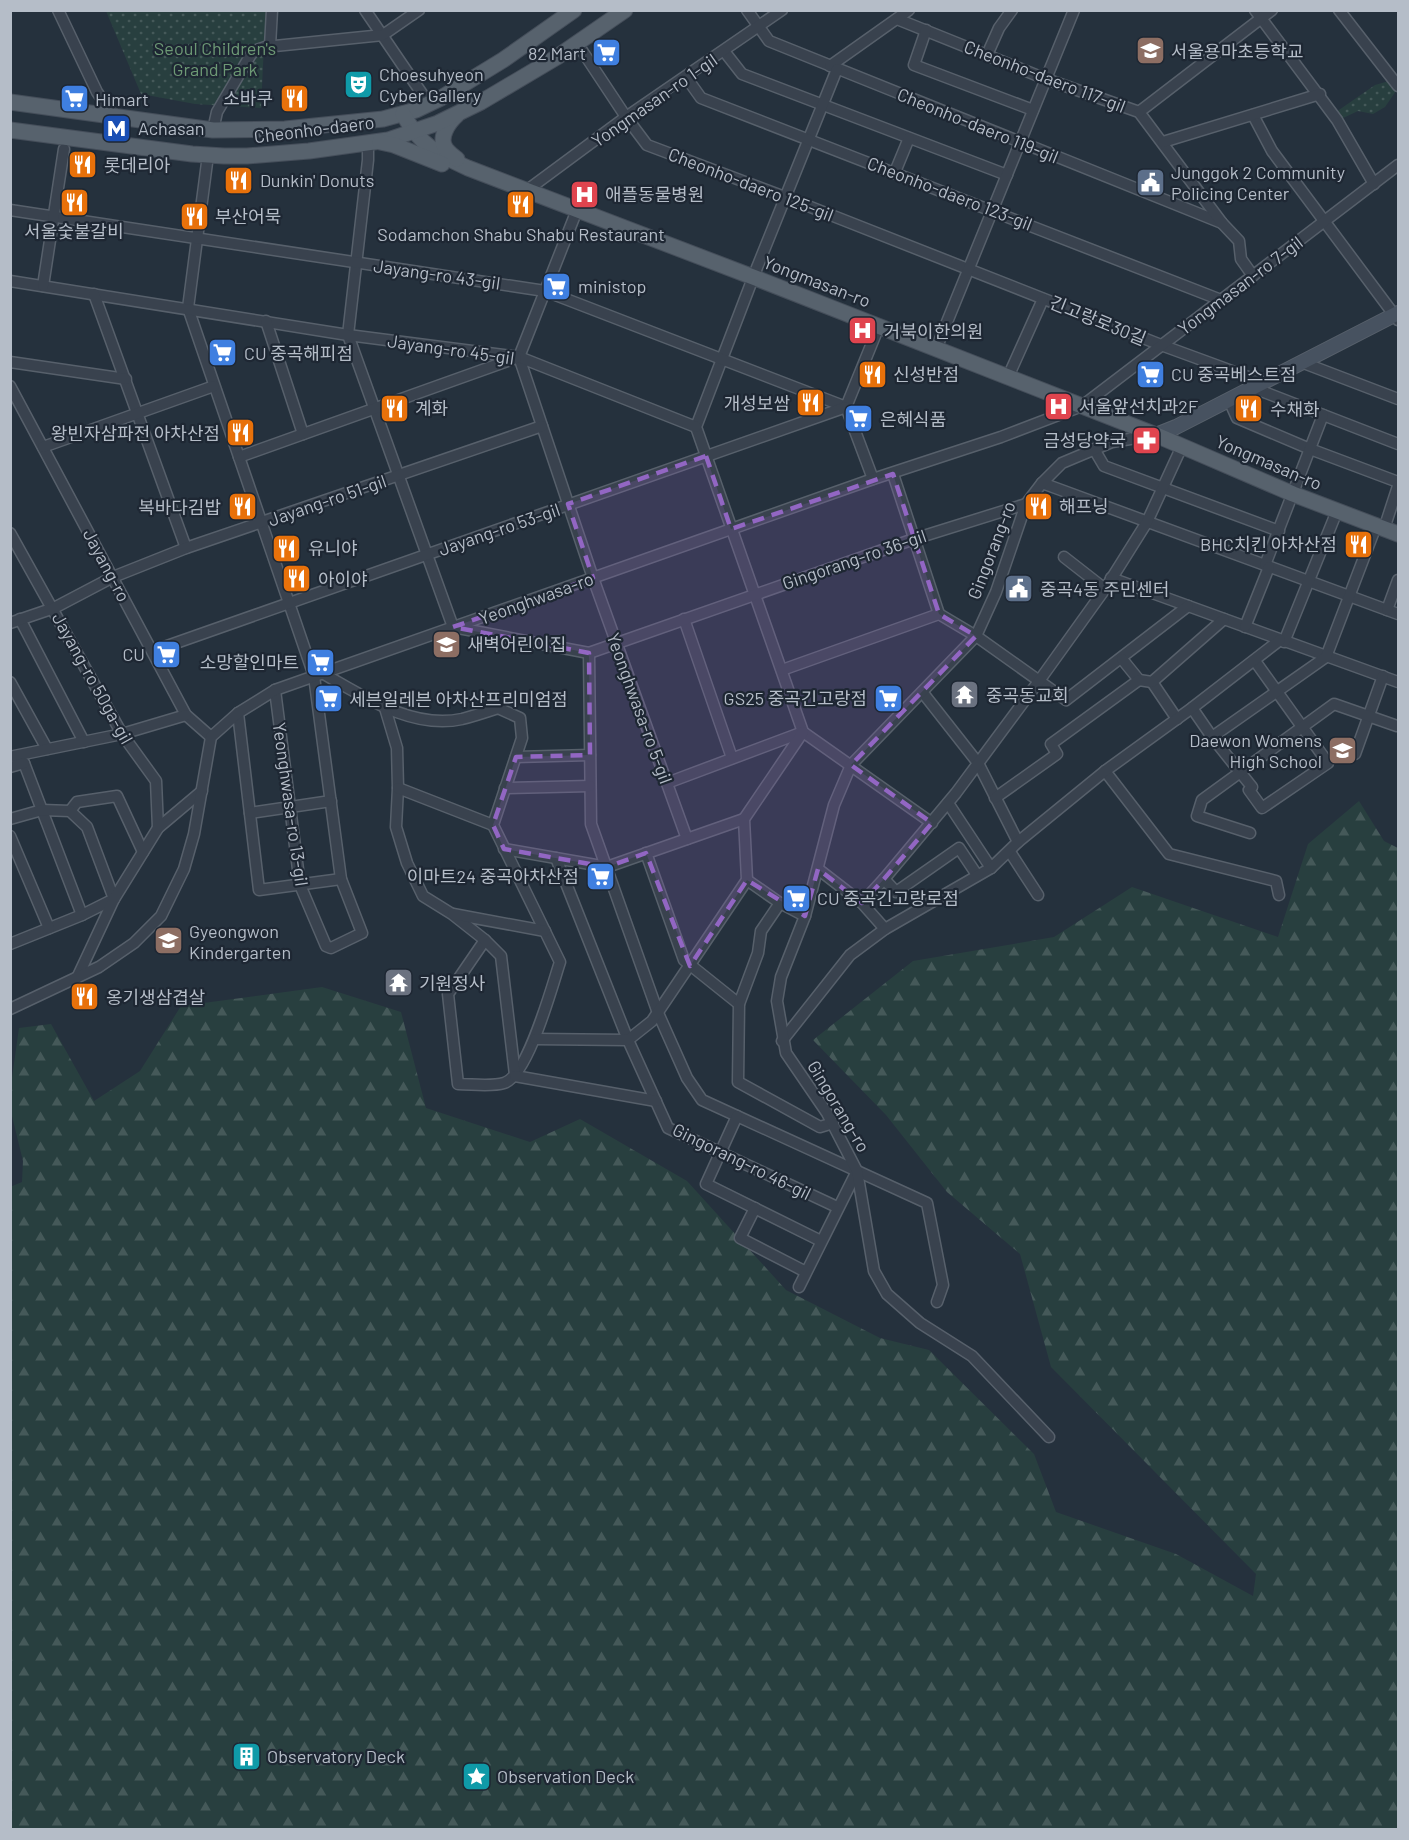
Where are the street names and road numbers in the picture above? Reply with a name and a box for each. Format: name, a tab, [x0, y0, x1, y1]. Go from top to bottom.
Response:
street label: Cheonho-daero 117-gil	[961, 35, 1129, 117]
street label: Yongmasan-ro 1-gil	[587, 48, 721, 152]
street label: Cheonho-daero 119-gil	[894, 83, 1062, 167]
street label: Cheonho-daero	[253, 111, 375, 147]
street label: Cheonho-daero 125-gil	[665, 142, 837, 226]
street label: Cheonho-daero 123-gil	[864, 151, 1036, 235]
street label: Yongmasan-ro 7-gil	[1173, 231, 1307, 339]
street label: Yongmasan-ro	[760, 250, 874, 312]
street label: Jayang-ro 43-gil	[372, 254, 502, 294]
street label: 긴고랑로30길	[1046, 291, 1150, 349]
street label: Jayang-ro 45-gil	[386, 329, 516, 369]
street label: Yongmasan-ro	[1213, 430, 1325, 494]
street label: Jayang-ro 51-gil	[265, 469, 389, 531]
street label: Jayang-ro 53-gil	[435, 498, 563, 560]
street label: Gingorang-ro	[962, 498, 1020, 602]
street label: Gingorang-ro 36-gil	[779, 524, 929, 594]
street label: Jayang-ro	[79, 525, 135, 605]
street label: Yeonghwasa-ro	[476, 567, 596, 629]
street label: Jayang-ro 50ga-gil	[48, 608, 138, 748]
street label: Yeonghwasa-ro 5-gil	[602, 630, 678, 786]
street label: Yeonghwasa-ro 13-gil	[269, 721, 313, 887]
street label: Gingorang-ro	[803, 1056, 875, 1156]
street label: Gingorang-ro 46-gil	[669, 1118, 815, 1204]

